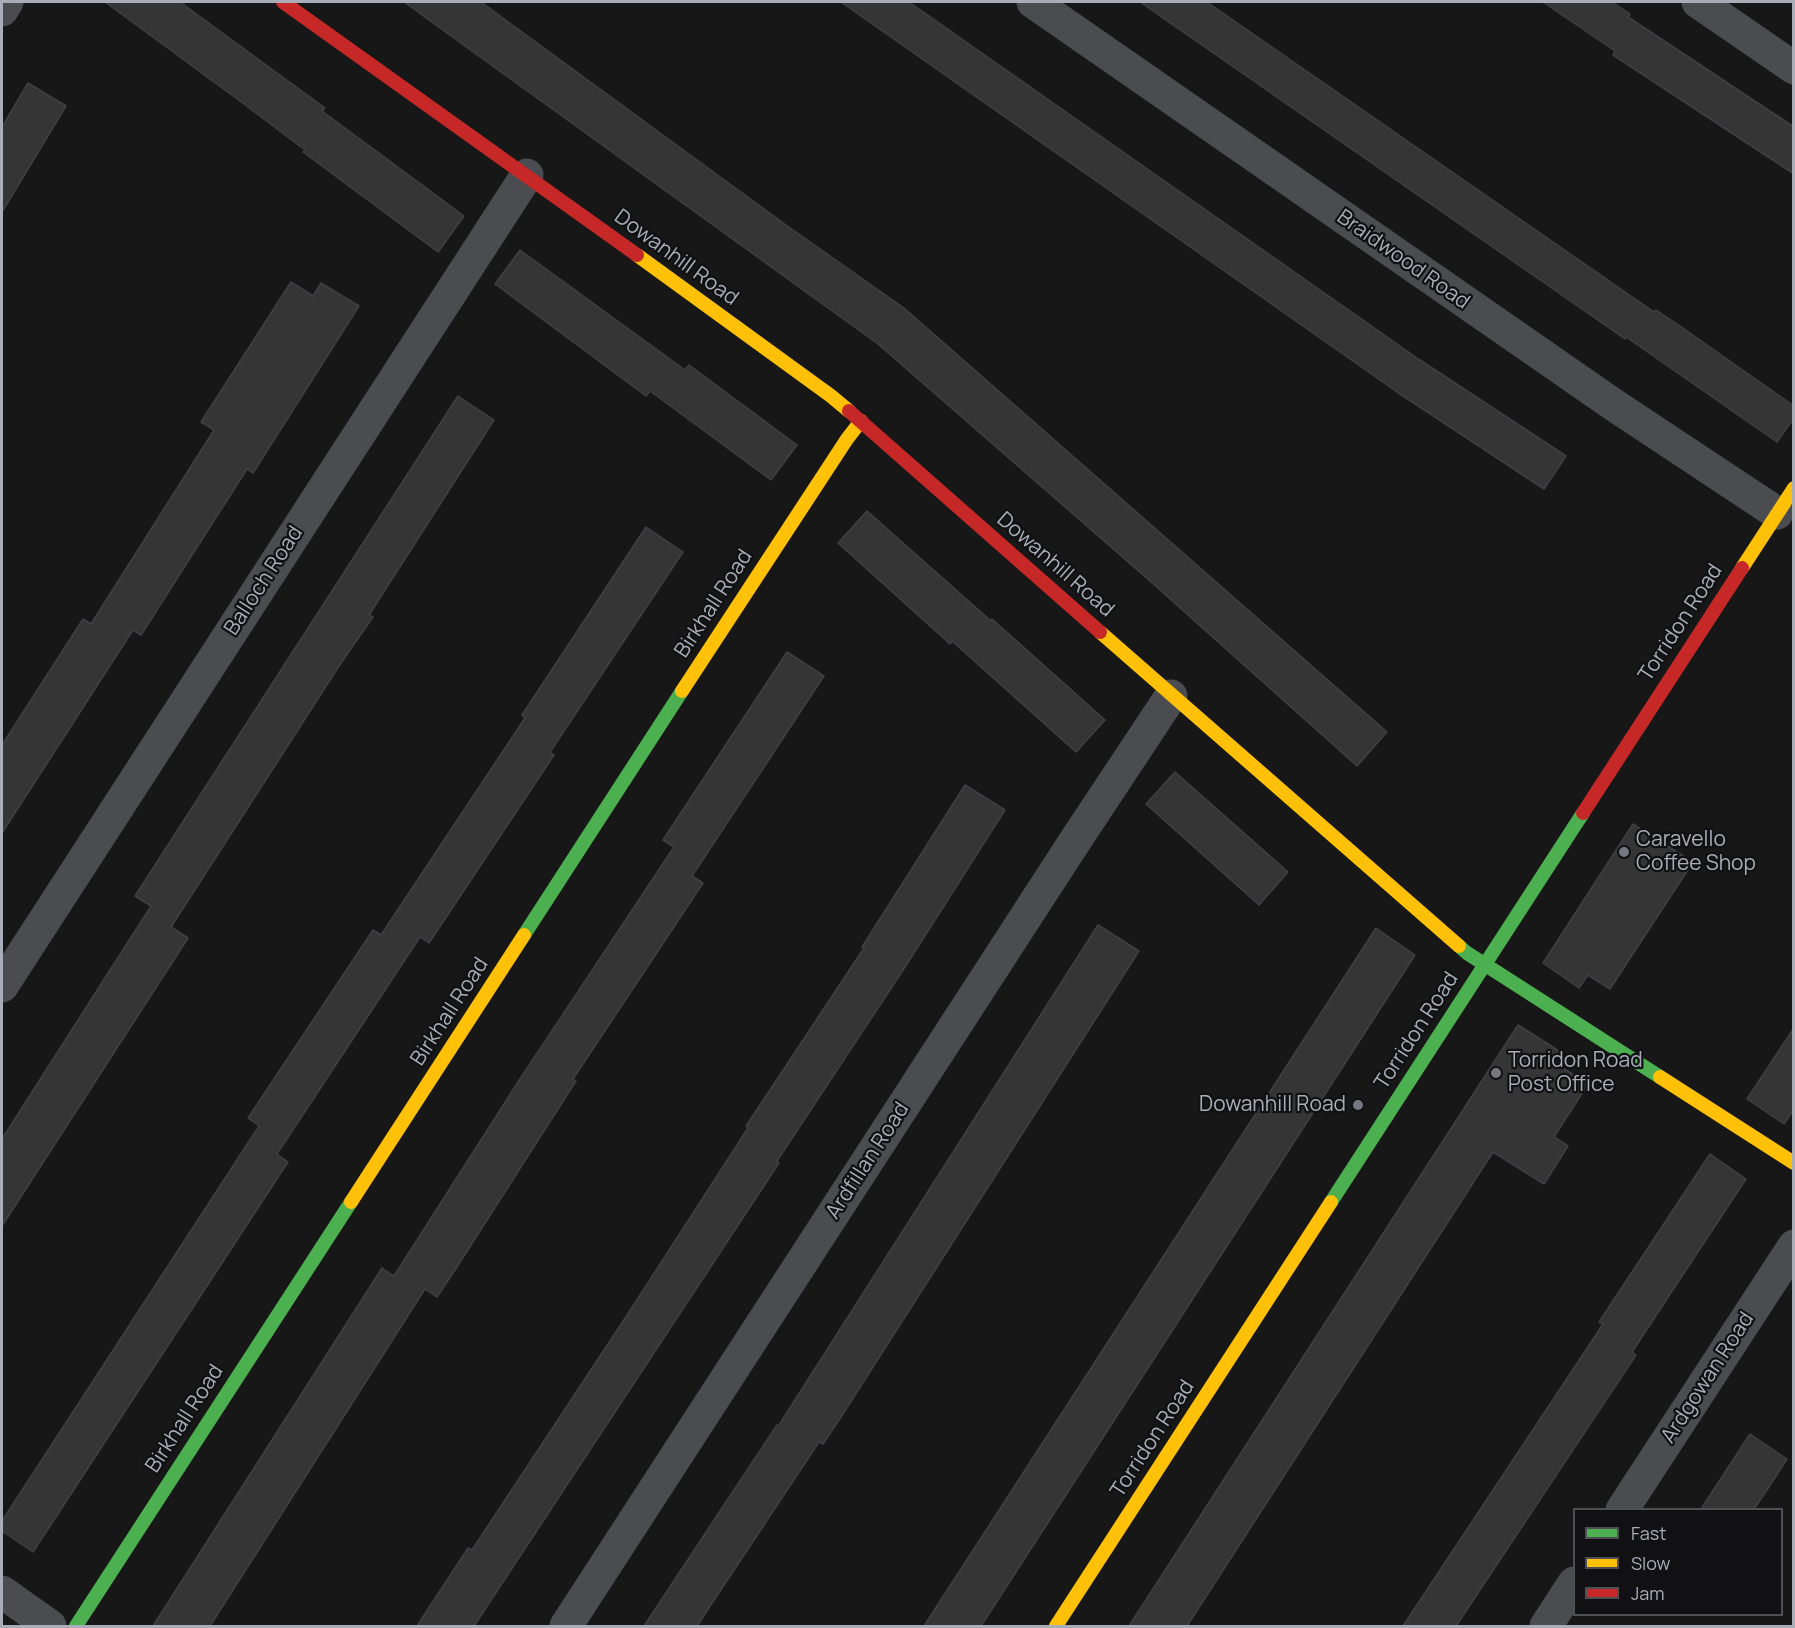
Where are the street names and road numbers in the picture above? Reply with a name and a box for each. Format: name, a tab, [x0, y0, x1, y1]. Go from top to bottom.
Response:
street label: Dowanhill Road	[609, 205, 743, 311]
street label: Braidwood Road	[1332, 205, 1474, 315]
street label: Dowanhill Road	[991, 507, 1119, 623]
street label: Balloch Road	[219, 522, 309, 640]
street label: Birkhall Road	[670, 545, 758, 663]
street label: Torridon Road	[1634, 560, 1728, 686]
street label: Birkhall Road	[406, 953, 494, 1071]
street label: Torridon Road	[1370, 968, 1464, 1094]
street label: Ardfillan Road	[821, 1098, 915, 1224]
street label: Ardgowan Road	[1656, 1308, 1760, 1448]
street label: Birkhall Road	[141, 1360, 229, 1478]
street label: Torridon Road	[1106, 1376, 1200, 1502]

